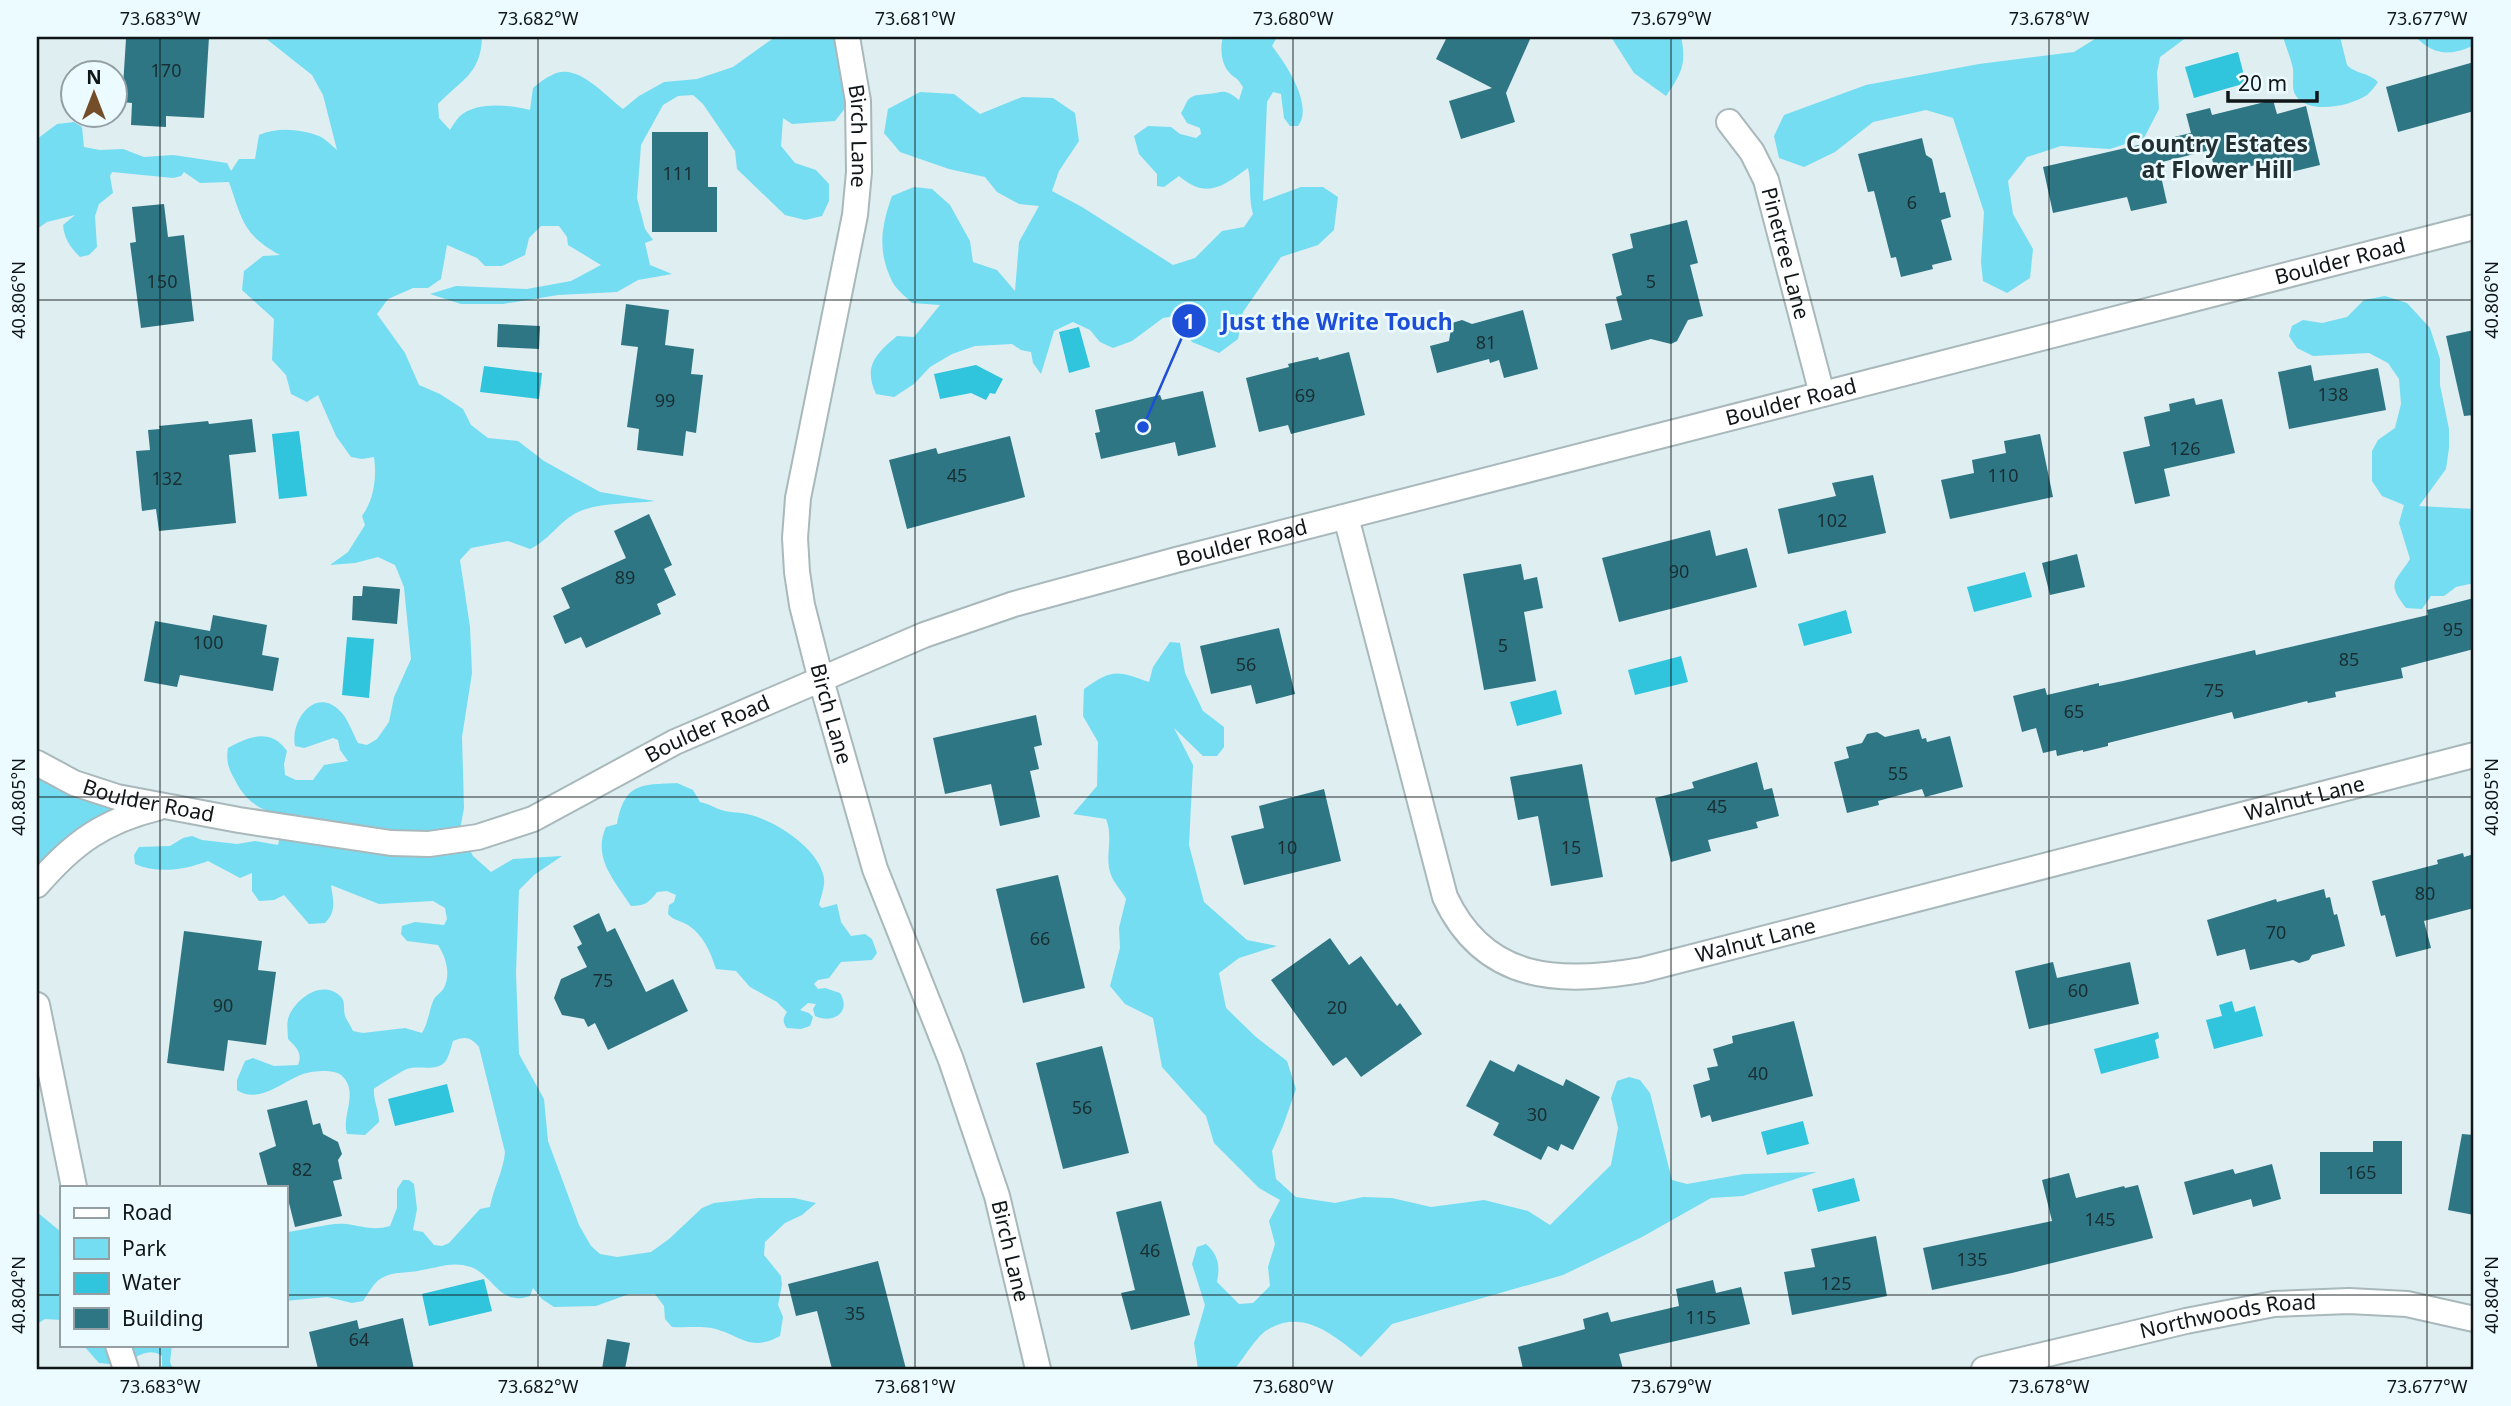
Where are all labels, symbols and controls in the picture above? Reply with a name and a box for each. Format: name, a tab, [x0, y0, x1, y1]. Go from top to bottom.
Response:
text: 73.683°W	[120, 6, 201, 30]
text: 73.682°W	[498, 6, 579, 30]
text: 73.681°W	[875, 6, 956, 30]
text: 73.680°W	[1253, 6, 1334, 30]
text: 73.679°W	[1631, 6, 1712, 30]
text: 73.678°W	[2009, 6, 2090, 30]
text: 73.677°W	[2387, 6, 2468, 30]
house number: 170	[151, 58, 181, 82]
north arrow	[60, 60, 130, 130]
scale bar	[2228, 60, 2317, 104]
text: N	[86, 64, 102, 90]
text: 20 m	[2238, 69, 2287, 97]
street label: Birch Lane	[842, 82, 874, 189]
district label: Country Estates at Flower Hill	[2126, 127, 2308, 185]
house number: 111	[663, 161, 693, 185]
street label: Pinetree Lane	[1755, 184, 1817, 322]
house number: 6	[1907, 190, 1917, 214]
street label: Boulder Road	[2271, 230, 2408, 291]
text: 40.806°N	[6, 261, 30, 339]
text: 40.806°N	[2479, 261, 2503, 339]
house number: 150	[147, 269, 177, 293]
house number: 5	[1646, 269, 1656, 293]
callout: Just the Write Touch	[1172, 299, 1466, 343]
text: Just the Write Touch	[1219, 305, 1453, 337]
text: 1	[1183, 307, 1195, 335]
house number: 81	[1476, 330, 1496, 354]
street label: Boulder Road	[1722, 371, 1859, 432]
house number: 138	[2318, 382, 2348, 406]
house number: 69	[1295, 383, 1315, 407]
house number: 99	[655, 388, 675, 412]
house number: 126	[2170, 436, 2200, 460]
house number: 45	[947, 463, 967, 487]
house number: 110	[1988, 463, 2018, 487]
house number: 132	[152, 466, 182, 490]
house number: 102	[1817, 508, 1847, 532]
street label: Boulder Road	[1173, 512, 1310, 572]
house number: 90	[1669, 559, 1689, 583]
house number: 89	[615, 565, 635, 589]
house number: 95	[2443, 617, 2463, 641]
house number: 100	[193, 630, 223, 654]
house number: 5	[1498, 633, 1508, 657]
house number: 85	[2339, 647, 2359, 671]
house number: 56	[1236, 652, 1256, 676]
street label: Birch Lane	[804, 660, 859, 767]
house number: 75	[2204, 678, 2224, 702]
street label: Boulder Road	[640, 688, 774, 769]
house number: 65	[2064, 699, 2084, 723]
text: 40.805°N	[6, 758, 30, 836]
text: 40.805°N	[2479, 758, 2503, 836]
house number: 55	[1888, 761, 1908, 785]
street label: Walnut Lane	[2241, 769, 2367, 827]
street label: Boulder Road	[79, 772, 217, 828]
house number: 45	[1707, 794, 1727, 818]
house number: 10	[1277, 835, 1297, 859]
house number: 15	[1561, 835, 1581, 859]
house number: 80	[2415, 881, 2435, 905]
street label: Walnut Lane	[1692, 911, 1818, 969]
house number: 70	[2266, 920, 2286, 944]
house number: 66	[1030, 926, 1050, 950]
house number: 75	[593, 968, 613, 992]
house number: 60	[2068, 978, 2088, 1002]
house number: 90	[213, 993, 233, 1017]
house number: 20	[1327, 995, 1347, 1019]
house number: 40	[1748, 1061, 1768, 1085]
house number: 56	[1072, 1095, 1092, 1119]
house number: 30	[1527, 1102, 1547, 1126]
house number: 82	[292, 1157, 312, 1181]
house number: 165	[2346, 1160, 2376, 1184]
legend	[60, 1186, 287, 1346]
street label: Birch Lane	[985, 1197, 1037, 1304]
text: Road	[122, 1198, 172, 1226]
house number: 145	[2085, 1207, 2115, 1231]
text: Park	[122, 1234, 167, 1262]
house number: 46	[1140, 1238, 1160, 1262]
house number: 135	[1957, 1247, 1987, 1271]
text: 40.804°N	[6, 1256, 30, 1334]
text: 40.804°N	[2479, 1256, 2503, 1334]
text: Water	[122, 1268, 181, 1296]
house number: 125	[1821, 1271, 1851, 1295]
street label: Northwoods Road	[2137, 1287, 2317, 1345]
house number: 35	[845, 1301, 865, 1325]
text: Building	[122, 1304, 204, 1332]
house number: 115	[1686, 1305, 1716, 1329]
house number: 64	[349, 1327, 369, 1351]
text: 73.683°W	[120, 1374, 201, 1398]
text: 73.682°W	[498, 1374, 579, 1398]
text: 73.681°W	[875, 1374, 956, 1398]
text: 73.680°W	[1253, 1374, 1334, 1398]
text: 73.679°W	[1631, 1374, 1712, 1398]
text: 73.678°W	[2009, 1374, 2090, 1398]
text: 73.677°W	[2387, 1374, 2468, 1398]

